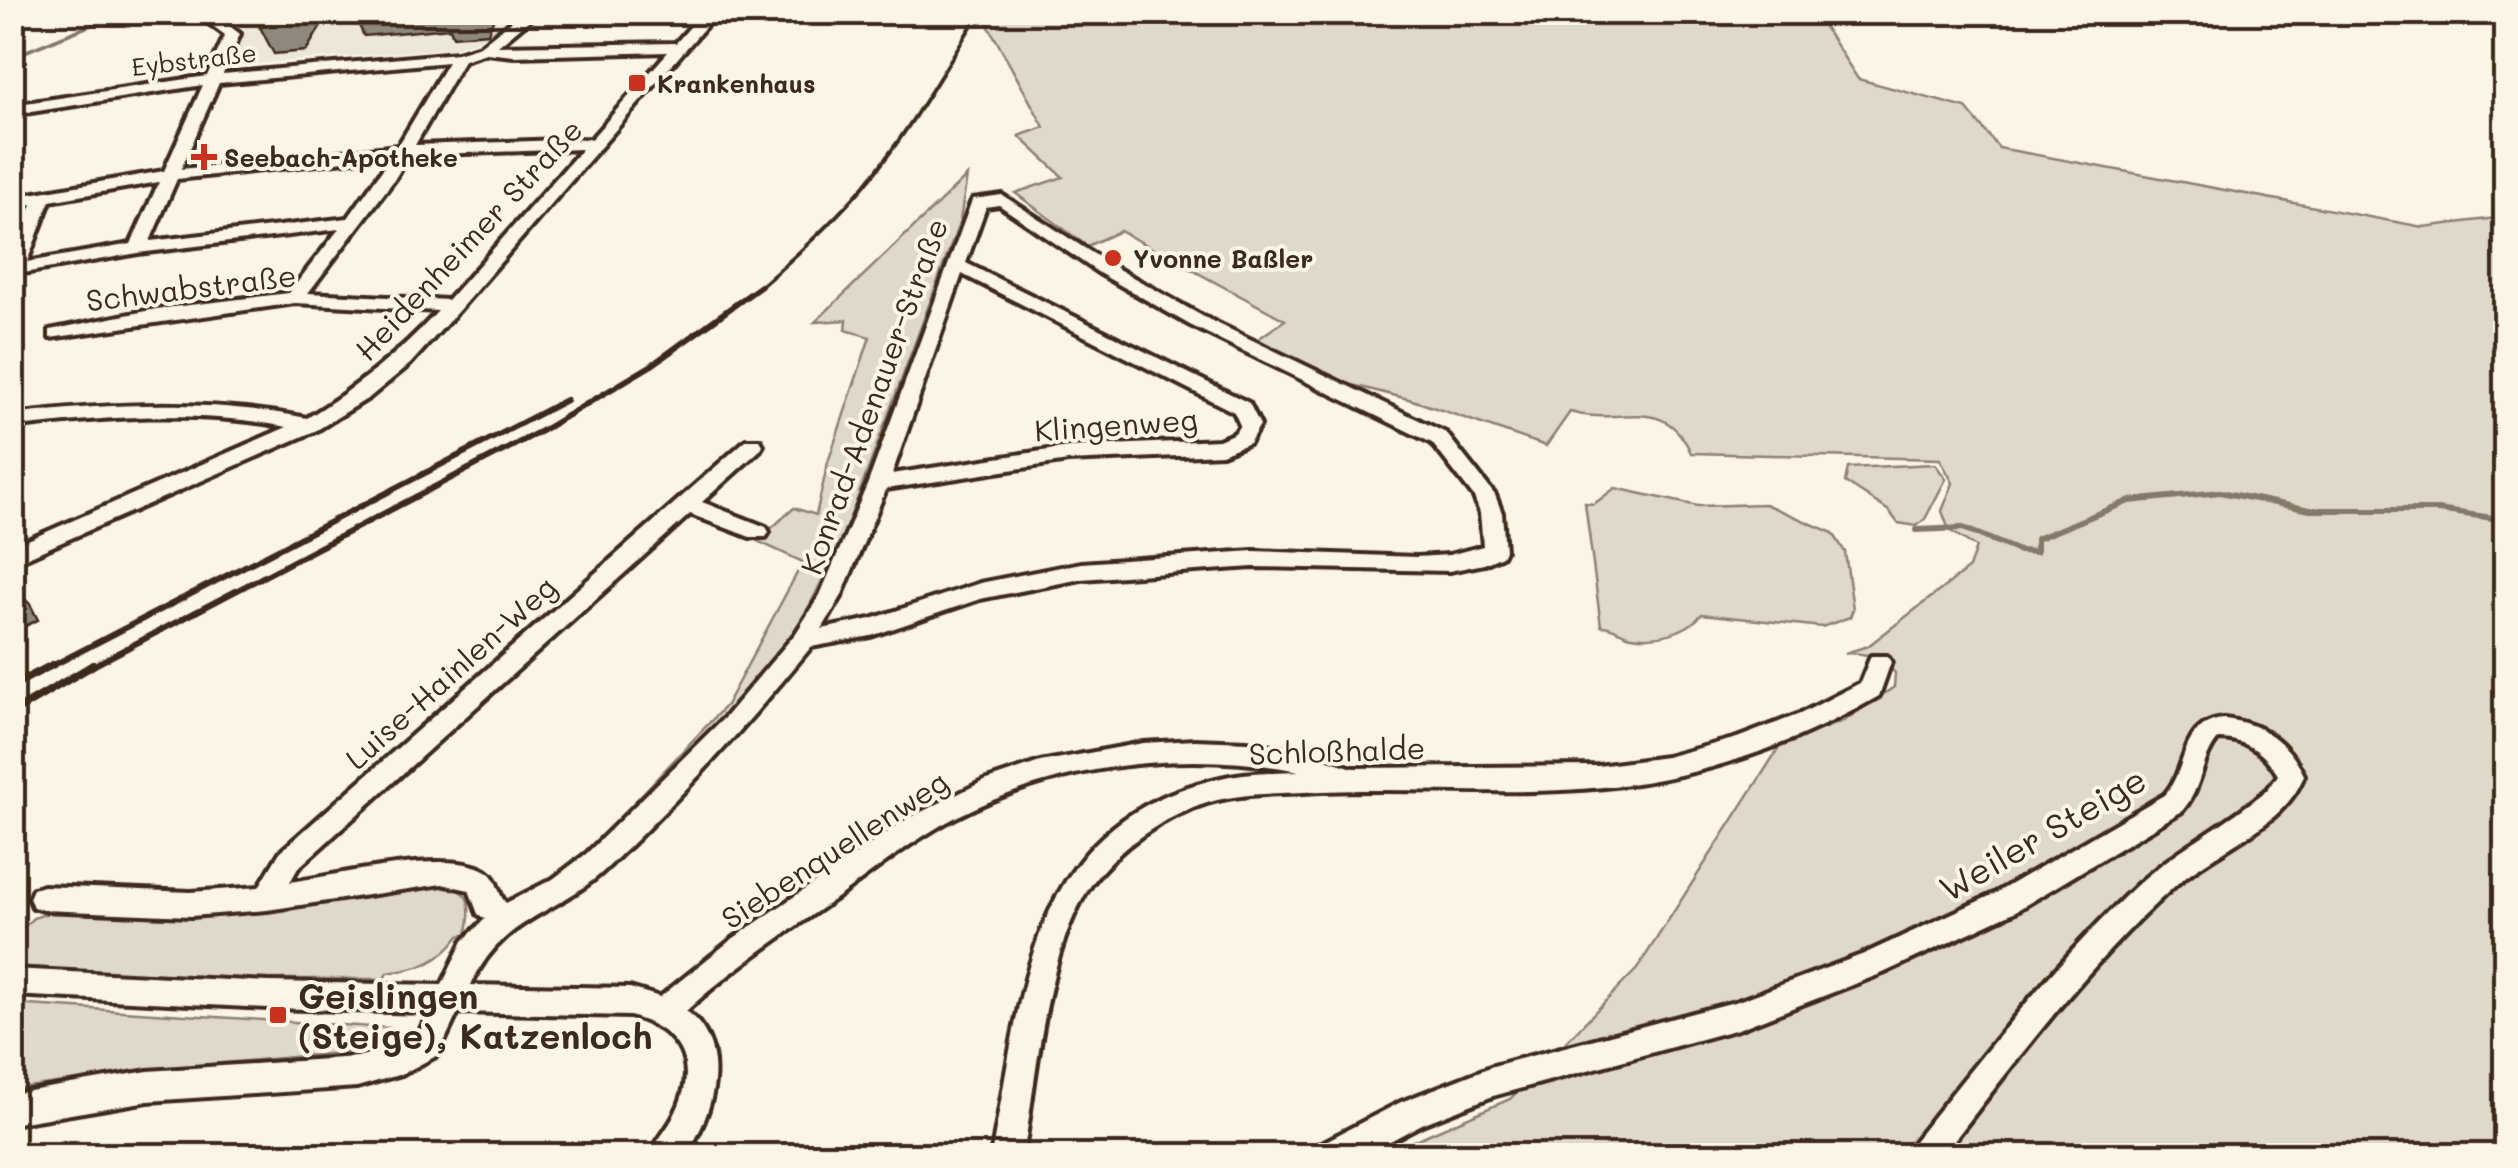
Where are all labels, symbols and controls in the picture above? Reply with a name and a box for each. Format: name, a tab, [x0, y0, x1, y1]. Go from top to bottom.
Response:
street label: Eybstraße	[130, 35, 259, 84]
place label: Krankenhaus	[657, 67, 816, 99]
marker: Krankenhaus	[626, 72, 648, 94]
street label: Heidenheimer Straße	[345, 110, 591, 368]
place label: Seebach-Apotheke	[224, 141, 458, 173]
marker: Seebach-Apotheke	[193, 146, 215, 168]
street label: Konrad-Adenauer-Straße	[790, 213, 956, 579]
place label: Yvonne Baßler	[1133, 242, 1313, 274]
marker: Yvonne Baßler	[1102, 247, 1124, 269]
street label: Schwabstraße	[84, 254, 298, 320]
street label: Klingenweg	[1033, 398, 1199, 450]
street label: Luise-Hainlen-Weg	[336, 567, 564, 777]
street label: Schloßhalde	[1248, 727, 1426, 773]
street label: Weiler Steige	[1930, 755, 2154, 911]
street label: Siebenquellenweg	[713, 761, 955, 937]
place label: Geislingen (Steige), Katzenloch	[298, 972, 652, 1058]
marker: Geislingen (Steige), Katzenloch	[267, 1004, 289, 1026]

